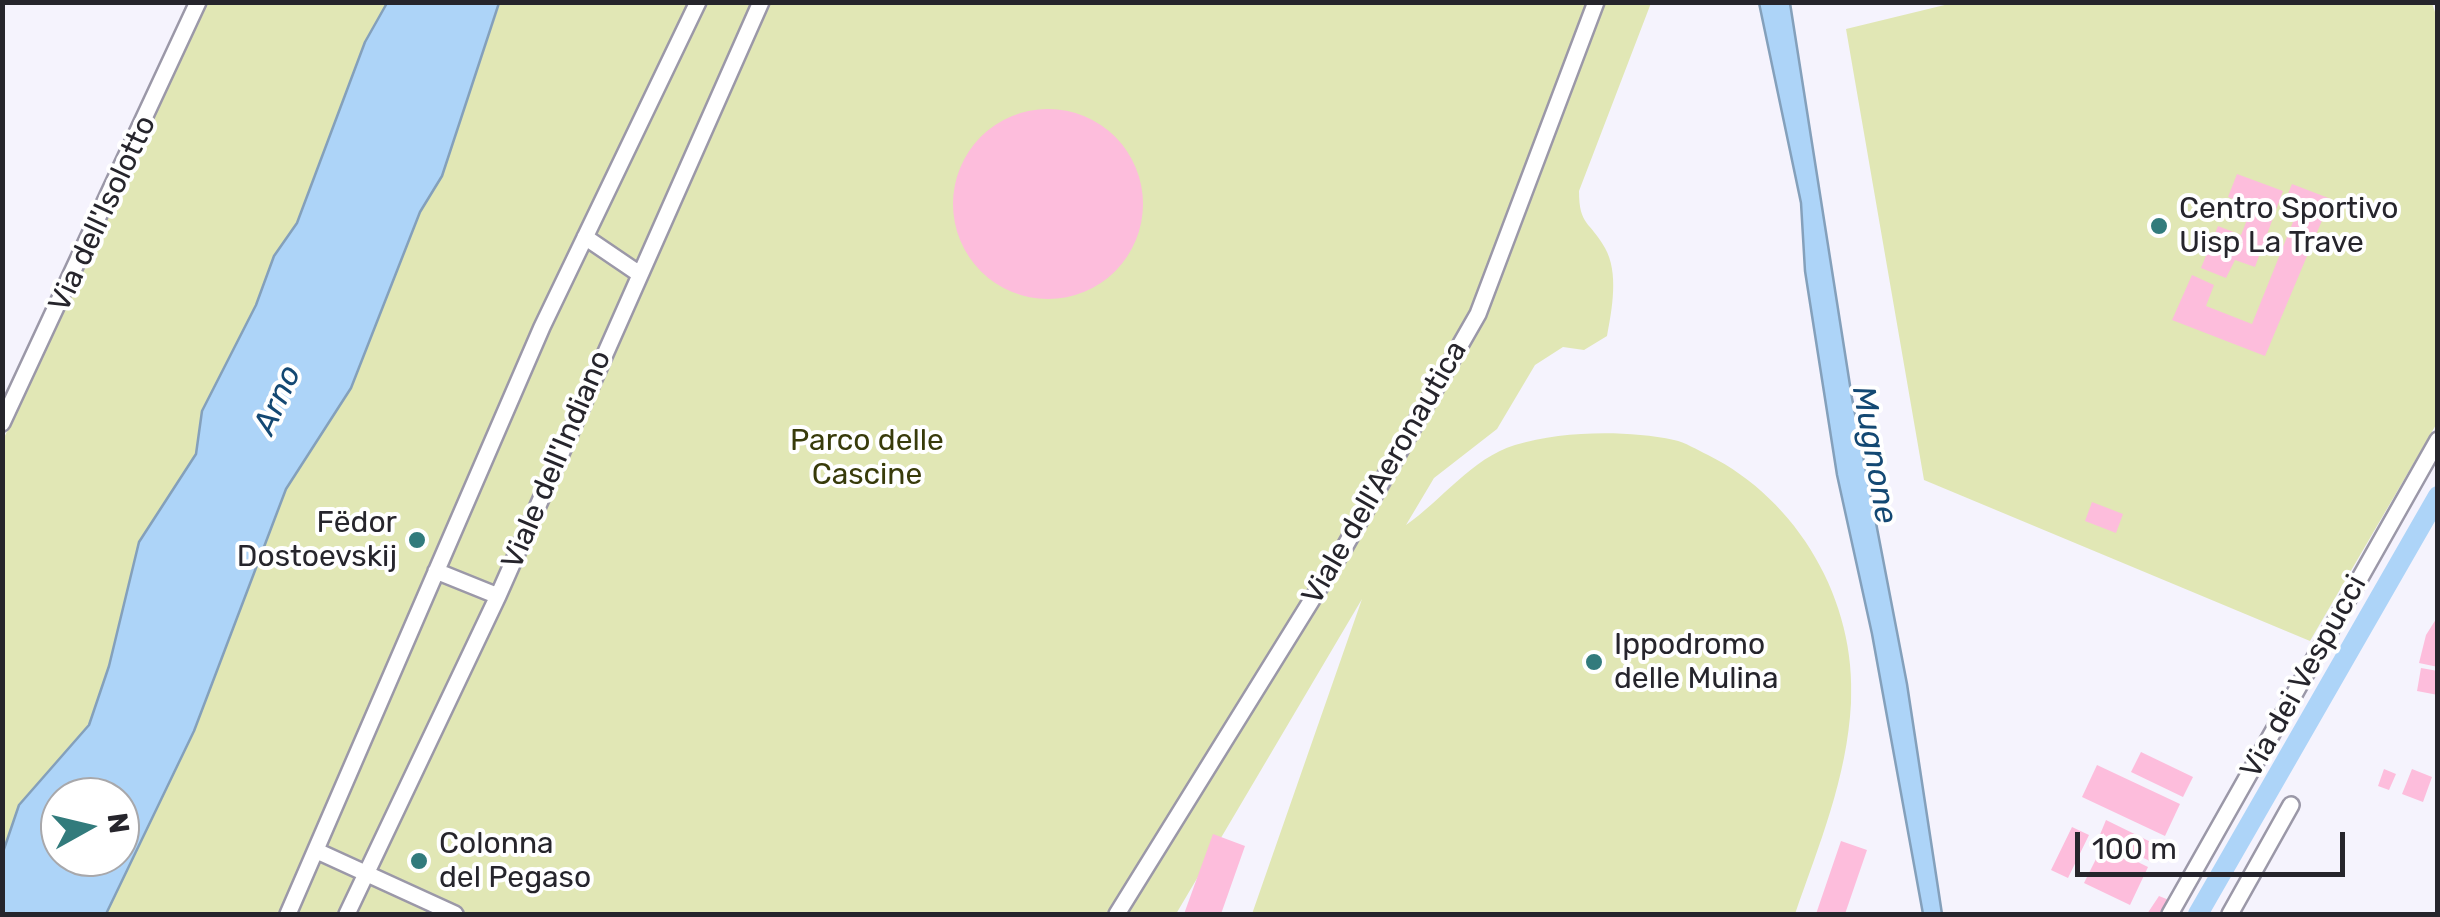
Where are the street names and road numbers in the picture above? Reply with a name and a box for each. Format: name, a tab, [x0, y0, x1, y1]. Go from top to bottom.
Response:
street label: Via dell'Isolotto	[42, 110, 164, 318]
street label: Viale dell'Aeronautica	[1295, 335, 1475, 611]
street label: Viale dell'Indiano	[495, 345, 619, 575]
street label: Via dei Vespucci	[2233, 569, 2375, 785]

